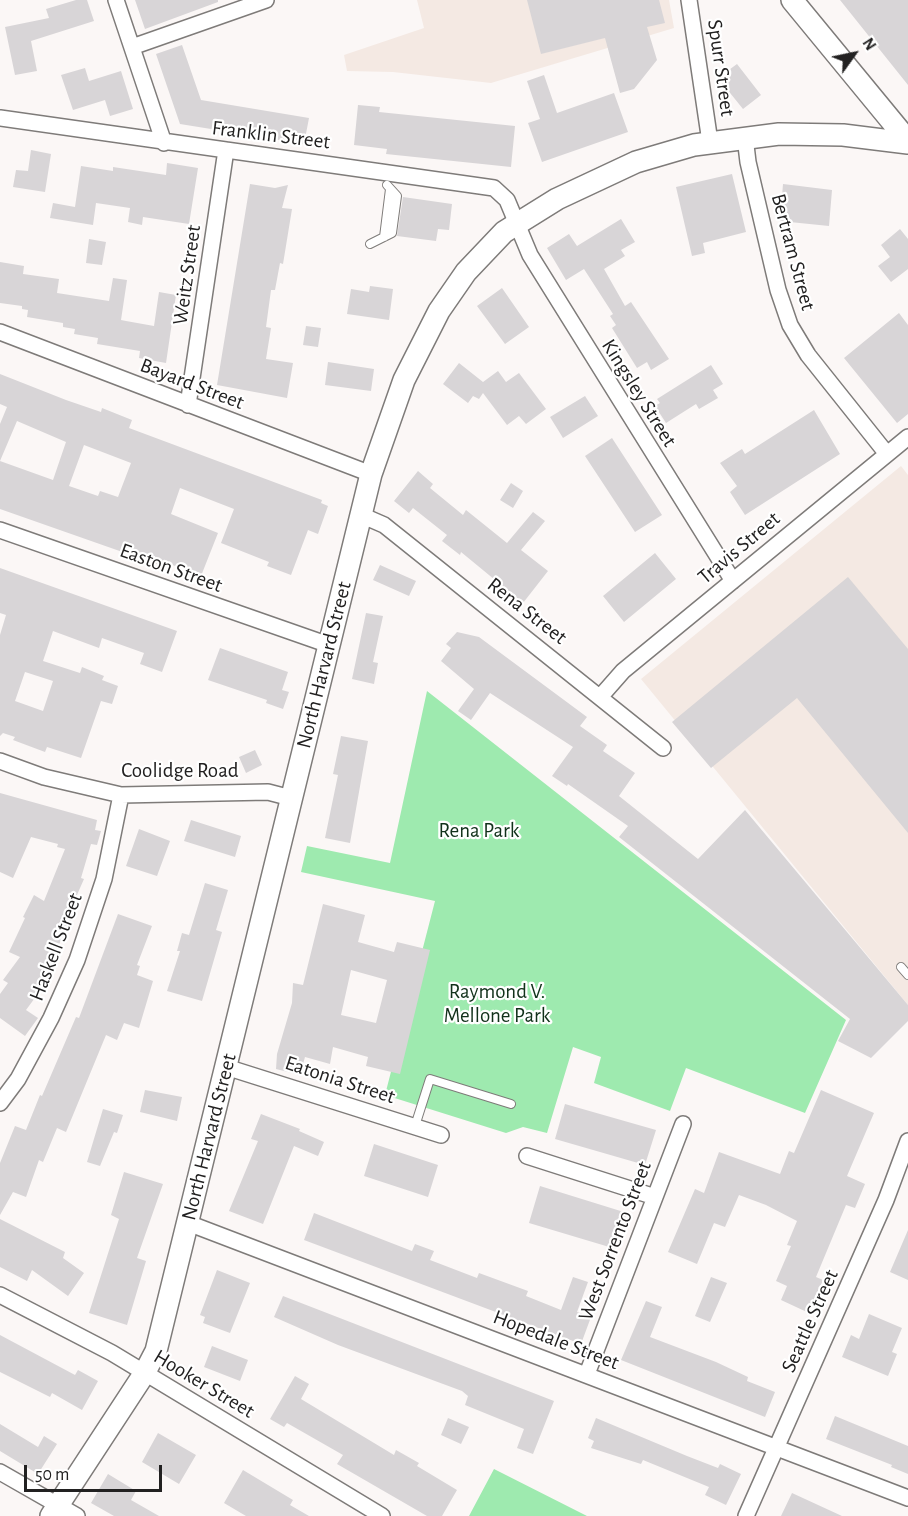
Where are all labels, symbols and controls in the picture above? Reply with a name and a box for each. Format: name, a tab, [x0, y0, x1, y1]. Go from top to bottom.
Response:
street label: Spurr Street	[702, 18, 740, 118]
north arrow	[824, 24, 884, 84]
text: N	[859, 35, 879, 53]
street label: Franklin Street	[210, 115, 332, 155]
street label: Bertram Street	[765, 191, 821, 313]
street label: Weitz Street	[168, 223, 206, 327]
street label: Kingsley Street	[596, 335, 682, 451]
street label: Bayard Street	[136, 353, 248, 415]
street label: Travis Street	[693, 506, 785, 590]
street label: Easton Street	[116, 538, 226, 598]
street label: Rena Street	[482, 572, 572, 650]
street label: North Harvard Street	[291, 579, 357, 751]
street label: Coolidge Road	[121, 758, 239, 784]
park label: Rena Park	[439, 818, 519, 844]
street label: Haskell Street	[24, 889, 88, 1005]
park label: Raymond V. Mellone Park	[444, 979, 550, 1029]
street label: Eatonia Street	[282, 1050, 398, 1110]
street label: North Harvard Street	[176, 1051, 242, 1223]
street label: West Sorrento Street	[573, 1158, 657, 1324]
street label: Seattle Street	[776, 1266, 844, 1376]
street label: Hopedale Street	[489, 1304, 623, 1376]
street label: Hooker Street	[149, 1344, 259, 1424]
scale bar	[27, 1453, 165, 1491]
text: 50 m	[35, 1466, 69, 1484]

